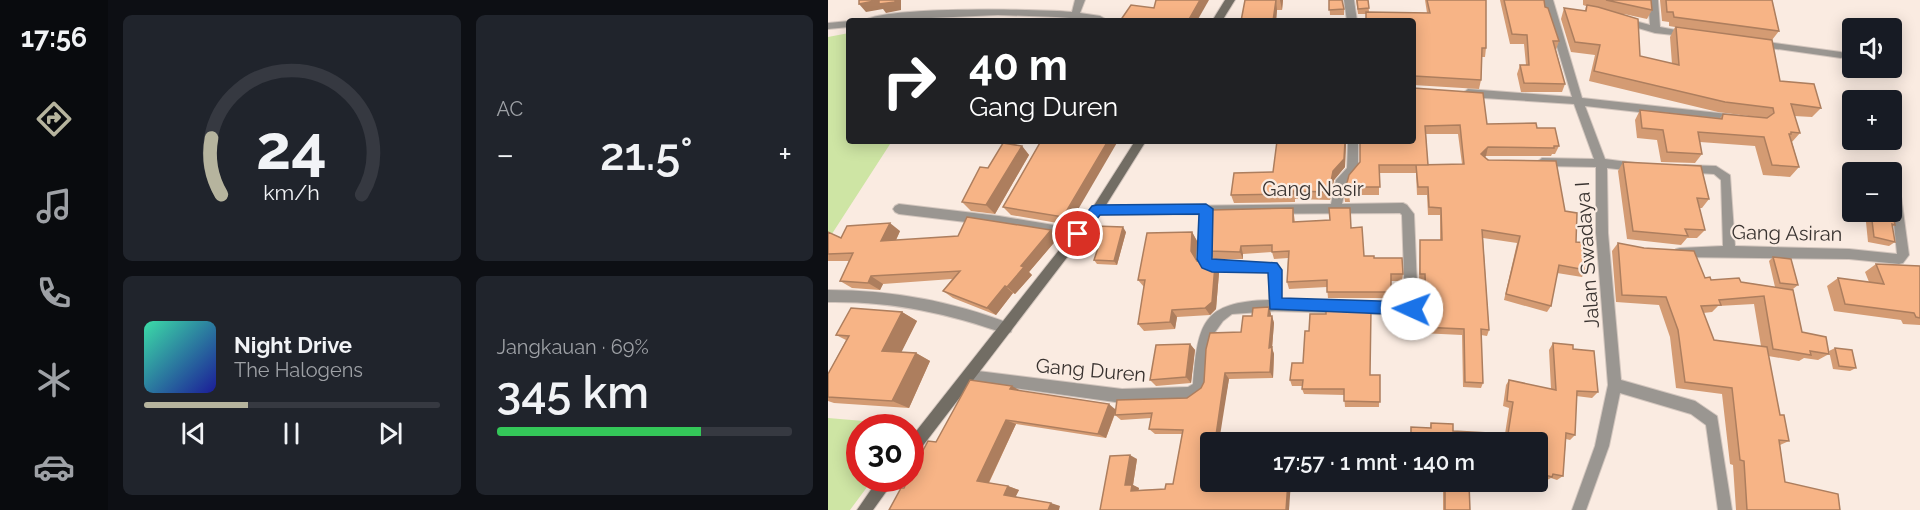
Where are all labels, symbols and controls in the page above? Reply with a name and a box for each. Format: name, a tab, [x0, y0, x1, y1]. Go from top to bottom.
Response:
map controls	[1842, 18, 1902, 222]
button: sound	[1842, 18, 1902, 78]
text: 17:56	[21, 22, 87, 53]
text: 40 m	[969, 41, 1068, 90]
icon: right	[870, 42, 948, 120]
button: +	[1842, 90, 1902, 150]
text: Gang Duren	[969, 91, 1118, 122]
text: AC	[497, 97, 523, 121]
icon: directions	[33, 98, 75, 140]
text: 24	[256, 110, 327, 184]
text: 21.5°	[600, 128, 693, 181]
text: −	[497, 135, 514, 174]
text: +	[778, 135, 792, 174]
button: −	[1842, 162, 1902, 222]
street label: Gang Nasir	[1262, 177, 1364, 201]
text: km/h	[263, 180, 320, 205]
street label: Jalan Swadaya I	[1570, 181, 1604, 329]
icon: music	[33, 185, 75, 227]
pin	[1052, 208, 1103, 259]
icon: arrive	[1061, 217, 1094, 250]
street label: Gang Asiran	[1731, 220, 1843, 246]
icon: phone	[33, 272, 75, 314]
position arrow	[1380, 277, 1444, 341]
text: Night Drive	[234, 332, 352, 358]
text: Jangkauan · 69%	[497, 335, 649, 359]
street label: Gang Duren	[1035, 353, 1147, 387]
text: The Halogens	[234, 358, 363, 382]
icon: climate	[33, 359, 75, 401]
text: 345 km	[497, 366, 649, 419]
speed limit sign: 30	[846, 414, 924, 492]
icon: previous	[177, 417, 210, 450]
icon: pause	[275, 417, 308, 450]
icon: next	[374, 417, 407, 450]
icon: car	[33, 446, 75, 488]
text: 17:57 · 1 mnt · 140 m	[1273, 449, 1475, 475]

